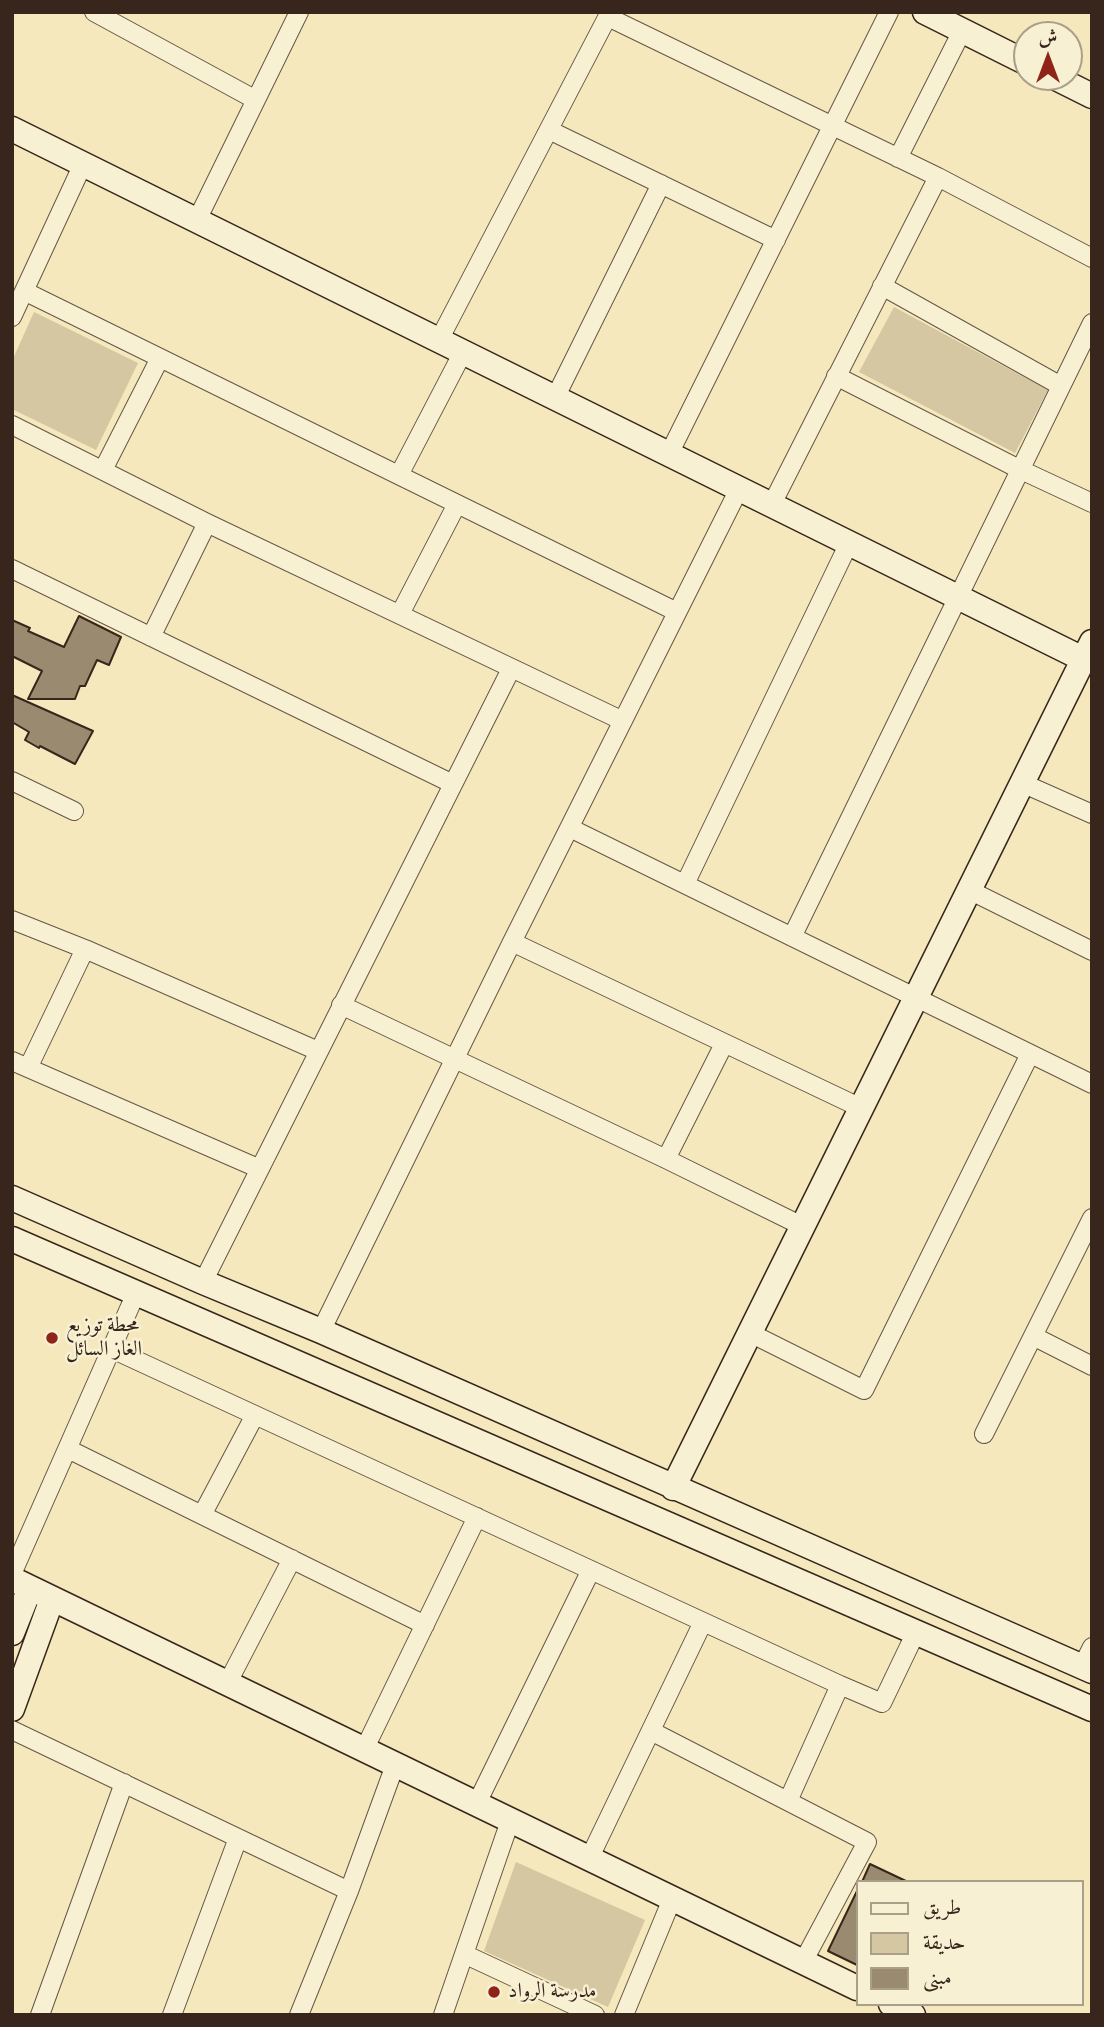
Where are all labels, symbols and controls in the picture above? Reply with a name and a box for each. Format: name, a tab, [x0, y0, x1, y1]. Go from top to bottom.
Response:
north arrow	[1013, 21, 1083, 91]
text: ش	[1039, 25, 1057, 48]
place label: محطة توزيع الغاز السائل	[66, 1313, 142, 1363]
marker: محطة توزيع الغاز السائل	[44, 1330, 60, 1346]
legend	[856, 1880, 1083, 2006]
text: طريق	[923, 1894, 961, 1920]
text: حديقة	[923, 1929, 966, 1955]
text: مبنى	[923, 1964, 952, 1990]
place label: مدرسة الرواد	[508, 1979, 596, 2005]
marker: مدرسة الرواد	[486, 1984, 502, 2000]

